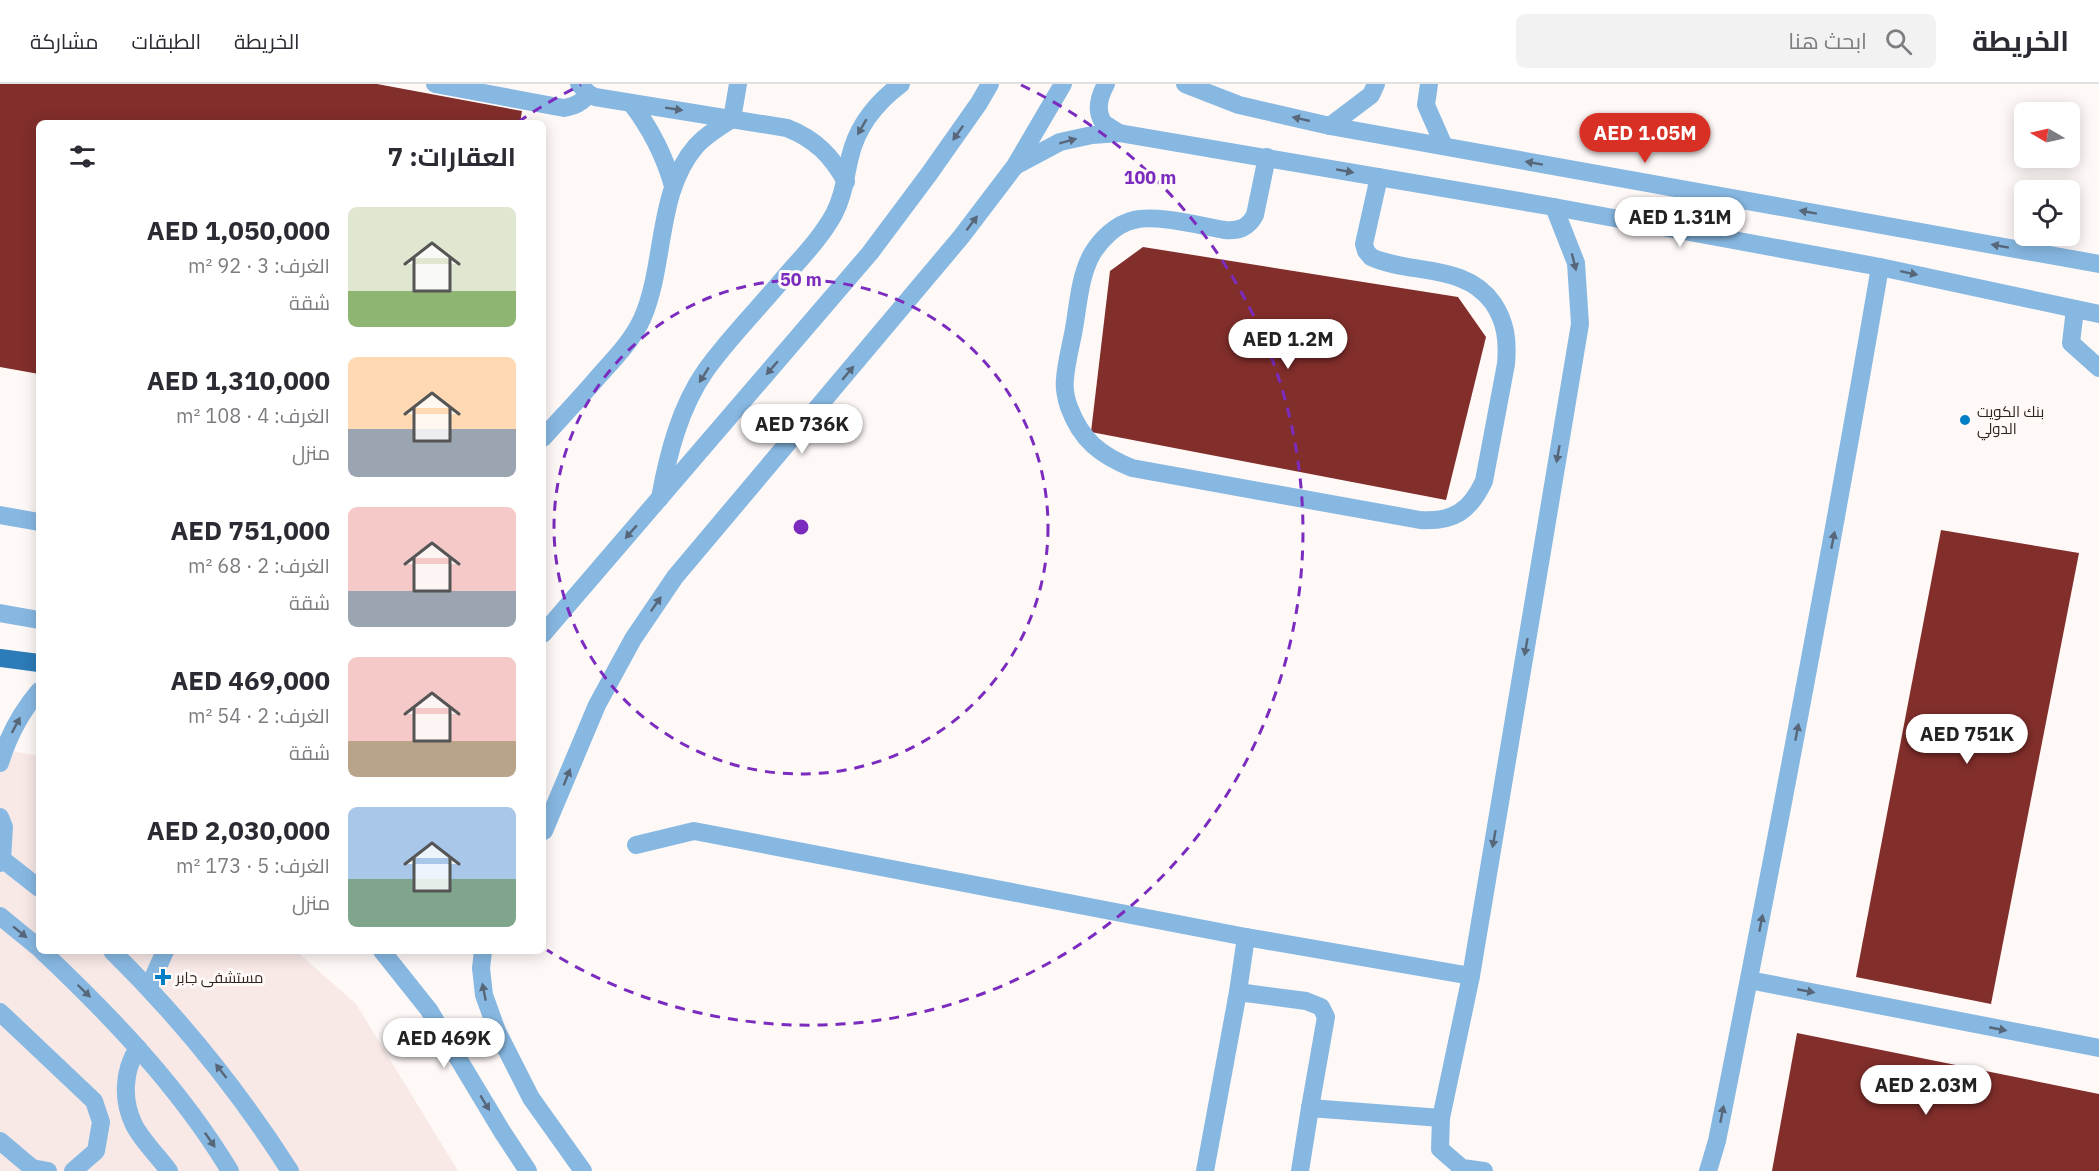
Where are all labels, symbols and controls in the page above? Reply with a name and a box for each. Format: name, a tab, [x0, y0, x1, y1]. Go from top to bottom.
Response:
search box	[1516, 14, 1936, 68]
text: الخريطة	[1972, 22, 2069, 59]
icon: search	[1882, 25, 1915, 58]
text: ابحث هنا	[1788, 26, 1867, 55]
text: مشاركة	[30, 27, 99, 55]
text: الطبقات	[132, 27, 201, 55]
text: الخريطة	[234, 27, 300, 55]
north arrow	[2014, 102, 2080, 168]
map controls	[2014, 102, 2080, 246]
one-way arrow	[664, 105, 683, 114]
pin: AED 1.05M	[1576, 113, 1714, 164]
one-way arrow	[1291, 114, 1310, 124]
one-way arrow	[857, 119, 868, 135]
text: AED 1.05M	[1593, 119, 1697, 146]
one-way arrow	[952, 125, 964, 141]
one-way arrow	[1059, 135, 1077, 145]
text: العقارات: 7	[388, 139, 516, 173]
icon: filters	[66, 140, 99, 173]
one-way arrow	[1524, 158, 1543, 167]
text: 100 m	[1124, 166, 1176, 189]
one-way arrow	[1336, 167, 1355, 176]
button: locate	[2014, 180, 2080, 246]
pin: AED 1.31M	[1611, 197, 1749, 248]
text: AED 1.31M	[1628, 203, 1732, 230]
one-way arrow	[1798, 207, 1817, 216]
text: AED 1,050,000	[147, 213, 330, 247]
one-way arrow	[966, 216, 978, 232]
icon: home	[396, 231, 468, 303]
one-way arrow	[1990, 241, 2009, 250]
text: الغرف: 3 · 92 m²	[188, 252, 330, 279]
one-way arrow	[1569, 252, 1579, 271]
text: 50 m	[780, 268, 822, 291]
one-way arrow	[1900, 269, 1919, 278]
text: شقة	[289, 289, 330, 316]
pin: AED 1.2M	[1226, 319, 1350, 370]
text: AED 1.2M	[1242, 325, 1334, 352]
one-way arrow	[766, 360, 779, 375]
text: AED 1,310,000	[147, 363, 330, 397]
one-way arrow	[841, 365, 854, 381]
one-way arrow	[698, 367, 709, 383]
icon: home	[396, 381, 468, 453]
text: الغرف: 4 · 108 m²	[176, 402, 330, 429]
place label: بنك الكويت الدولي	[1977, 402, 2044, 441]
pin: AED 736K	[740, 404, 864, 455]
text: AED 736K	[755, 410, 849, 437]
marker: بنك الكويت الدولي	[1958, 413, 1972, 427]
text: منزل	[292, 439, 330, 466]
one-way arrow	[1553, 445, 1562, 464]
text: AED 751,000	[170, 513, 330, 547]
centre of rings	[791, 517, 811, 537]
one-way arrow	[625, 524, 638, 539]
one-way arrow	[1829, 530, 1838, 549]
icon: home	[396, 531, 468, 603]
text: الغرف: 2 · 68 m²	[188, 552, 330, 579]
text: شقة	[289, 589, 330, 616]
one-way arrow	[650, 596, 661, 612]
one-way arrow	[1521, 637, 1530, 656]
text: AED 469,000	[170, 663, 330, 697]
icon: home	[396, 681, 468, 753]
text: الغرف: 2 · 54 m²	[188, 702, 330, 729]
pin: AED 751K	[1905, 714, 2029, 765]
one-way arrow	[11, 717, 21, 734]
text: AED 751K	[1920, 720, 2014, 747]
one-way arrow	[1793, 722, 1802, 741]
text: شقة	[289, 739, 330, 766]
one-way arrow	[562, 767, 572, 785]
text: AED 2,030,000	[147, 813, 330, 847]
one-way arrow	[1489, 829, 1498, 848]
icon: home	[396, 831, 468, 903]
text: الغرف: 5 · 173 m²	[176, 852, 330, 879]
text: منزل	[292, 889, 330, 916]
one-way arrow	[1756, 914, 1766, 932]
one-way arrow	[12, 925, 28, 938]
marker: مستشفى جابر	[154, 968, 172, 986]
place label: مستشفى جابر	[175, 968, 263, 988]
one-way arrow	[479, 983, 489, 1002]
one-way arrow	[77, 984, 92, 998]
one-way arrow	[1797, 987, 1816, 996]
pin: AED 469K	[382, 1018, 506, 1069]
text: AED 469K	[397, 1024, 491, 1051]
one-way arrow	[1988, 1025, 2007, 1035]
one-way arrow	[215, 1064, 227, 1079]
pin: AED 2.03M	[1857, 1065, 1995, 1116]
text: AED 2.03M	[1874, 1071, 1978, 1098]
one-way arrow	[480, 1095, 491, 1111]
one-way arrow	[1718, 1105, 1727, 1124]
one-way arrow	[203, 1133, 215, 1148]

